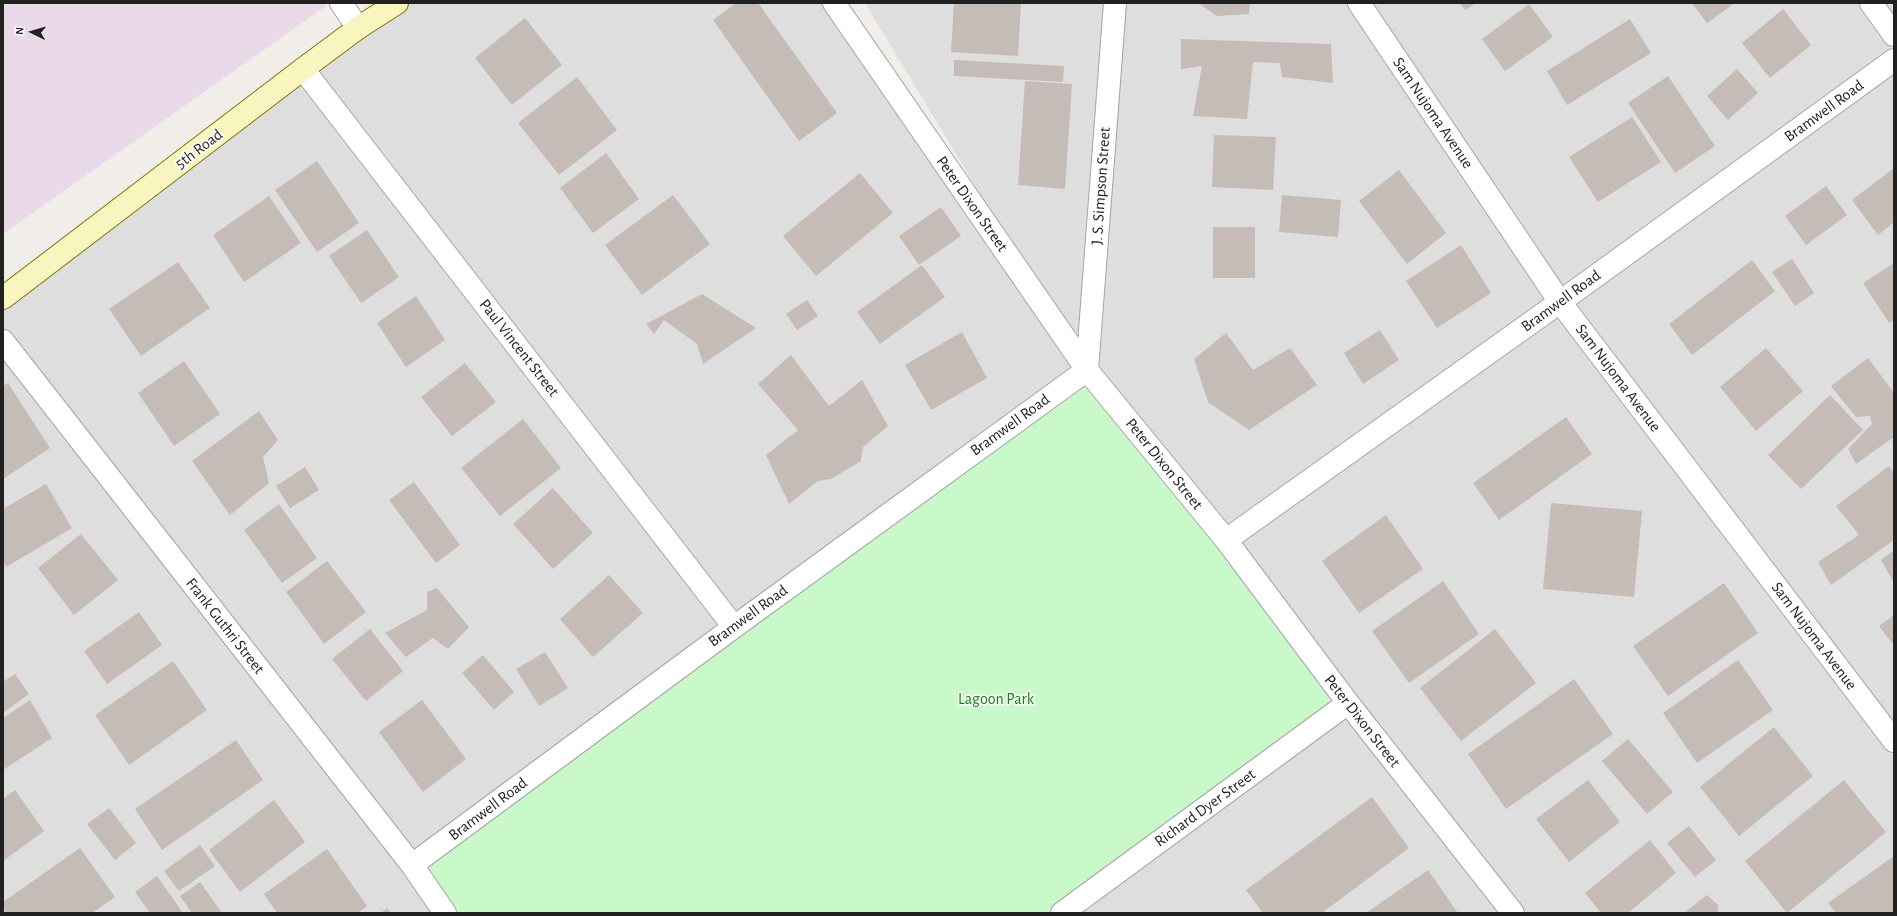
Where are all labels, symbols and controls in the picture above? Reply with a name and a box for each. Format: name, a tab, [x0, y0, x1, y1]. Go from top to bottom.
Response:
north arrow	[12, 12, 52, 52]
text: N	[14, 27, 25, 35]
street label: Sam Nujoma Avenue	[1389, 54, 1477, 172]
street label: Bramwell Road	[1781, 76, 1867, 146]
street label: 5th Road	[171, 125, 227, 173]
street label: J. S. Simpson Street	[1087, 126, 1115, 246]
street label: Peter Dixon Street	[932, 153, 1012, 255]
street label: Bramwell Road	[1518, 266, 1604, 336]
street label: Paul Vincent Street	[475, 295, 563, 401]
street label: Sam Nujoma Avenue	[1571, 320, 1665, 436]
street label: Bramwell Road	[967, 390, 1053, 460]
street label: Peter Dixon Street	[1121, 414, 1207, 514]
street label: Frank Guthri Street	[181, 574, 269, 678]
street label: Sam Nujoma Avenue	[1767, 578, 1861, 694]
street label: Bramwell Road	[705, 581, 791, 651]
street label: Peter Dixon Street	[1320, 671, 1404, 771]
park label: Lagoon Park	[958, 689, 1034, 709]
street label: Richard Dyer Street	[1151, 765, 1259, 851]
street label: Bramwell Road	[445, 773, 531, 845]

